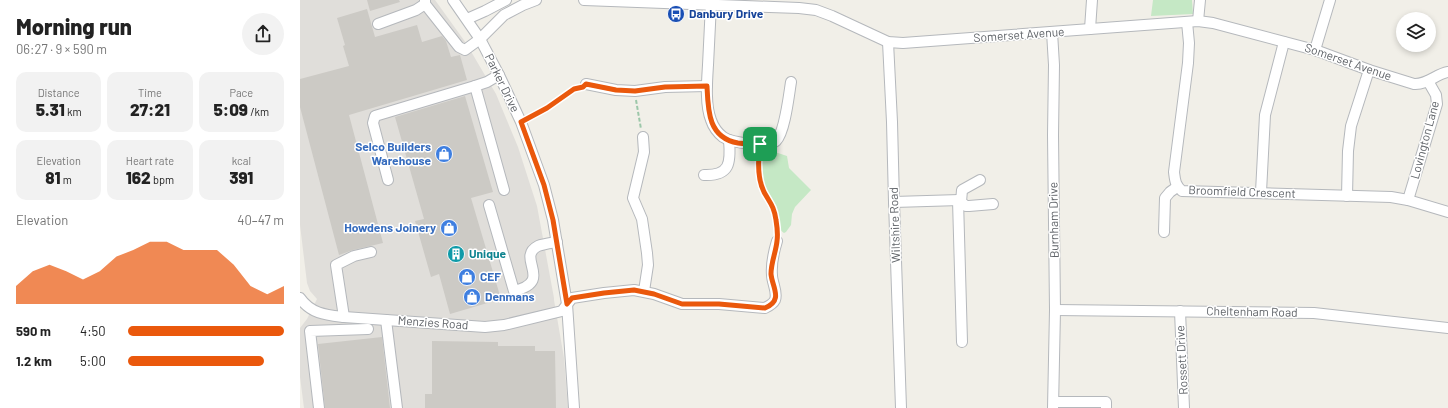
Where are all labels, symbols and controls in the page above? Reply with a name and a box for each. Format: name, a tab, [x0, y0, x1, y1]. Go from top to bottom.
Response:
bus stop icon: Danbury Drive	[666, 4, 686, 24]
place label: Danbury Drive	[689, 6, 764, 20]
map controls	[1396, 12, 1436, 52]
button: layers	[1396, 12, 1436, 52]
text: Morning run	[16, 13, 132, 39]
button: share	[242, 13, 284, 55]
street label: Somerset Avenue	[973, 24, 1065, 44]
street label: Somerset Avenue	[1303, 40, 1394, 83]
text: 06:27 · 9 × 590 m	[16, 41, 107, 57]
street label: Parker Drive	[483, 51, 523, 114]
text: Distance	[38, 86, 80, 99]
text: Time	[138, 86, 162, 99]
text: Pace	[230, 86, 253, 99]
text: 5.31	[36, 99, 65, 119]
text: 27:21	[130, 99, 170, 119]
text: 5:09	[214, 99, 248, 119]
street label: Lovington Lane	[1407, 99, 1441, 180]
text: km	[65, 105, 82, 118]
text: /km	[248, 105, 269, 118]
pin	[743, 127, 777, 161]
icon: arrive	[749, 133, 771, 155]
place label: Selco Builders Warehouse	[355, 139, 431, 167]
shop icon: Selco Builders Warehouse	[434, 144, 454, 164]
text: Elevation	[37, 154, 81, 167]
text: Heart rate	[126, 154, 174, 167]
text: kcal	[232, 154, 251, 167]
text: 81	[45, 167, 61, 187]
text: 162	[126, 167, 151, 187]
text: 391	[229, 167, 253, 187]
text: m	[61, 173, 72, 186]
text: bpm	[151, 173, 174, 186]
street label: Burnham Drive	[1045, 182, 1061, 258]
street label: Broomfield Crescent	[1188, 182, 1296, 200]
street label: Wiltshire Road	[886, 187, 902, 263]
text: Elevation	[16, 212, 68, 228]
text: 40–47 m	[237, 212, 284, 228]
shop icon: Howdens Joinery	[439, 218, 459, 238]
place label: Howdens Joinery	[344, 220, 436, 234]
building icon: Unique	[446, 244, 466, 264]
place label: Unique	[469, 246, 507, 260]
shop icon: CEF	[457, 267, 477, 287]
place label: CEF	[480, 269, 501, 283]
shop icon: Denmans	[462, 287, 482, 307]
place label: Denmans	[485, 289, 534, 303]
street label: Cheltenham Road	[1206, 303, 1298, 319]
street label: Menzies Road	[397, 313, 469, 331]
text: 590 m	[16, 323, 51, 339]
text: 4:50	[80, 323, 106, 339]
street label: Rossett Drive	[1172, 325, 1190, 395]
text: 1.2 km	[16, 353, 52, 369]
text: 5:00	[80, 353, 106, 369]

